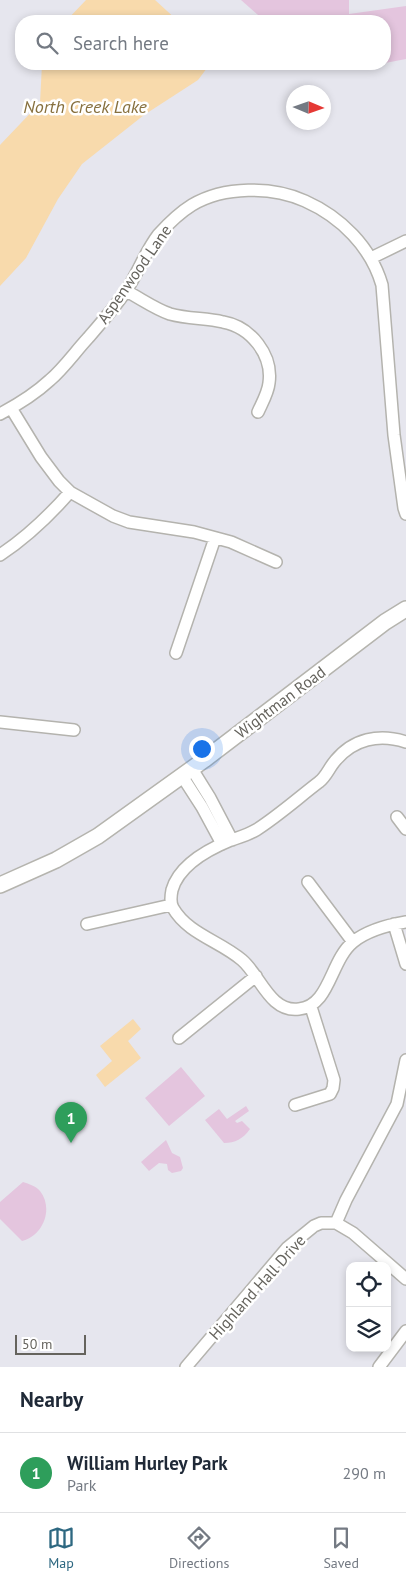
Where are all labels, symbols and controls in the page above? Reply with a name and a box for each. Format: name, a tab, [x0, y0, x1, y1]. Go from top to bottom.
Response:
search box	[15, 15, 391, 70]
icon: search	[33, 29, 61, 57]
text: Search here	[73, 31, 169, 55]
north arrow	[286, 85, 331, 130]
water label: North Creek Lake	[23, 95, 147, 118]
street label: Aspenwood Lane	[93, 221, 175, 327]
street label: Wightman Road	[231, 661, 329, 743]
your location	[189, 736, 215, 762]
pin: 1	[55, 1102, 87, 1143]
street label: Highland Hall Drive	[204, 1230, 310, 1344]
map controls	[346, 1262, 391, 1352]
button: locate	[346, 1262, 391, 1307]
button: layers	[346, 1307, 391, 1352]
scale bar	[15, 1332, 86, 1355]
text: 50 m	[22, 1335, 52, 1353]
text: Nearby	[20, 1386, 83, 1413]
text: William Hurley Park	[67, 1451, 227, 1475]
text: 1	[31, 1463, 41, 1483]
text: 290 m	[343, 1463, 386, 1483]
text: Park	[67, 1475, 96, 1495]
tab: Map	[47, 1524, 75, 1572]
tab: Directions	[169, 1524, 229, 1572]
tab: Saved	[323, 1524, 359, 1572]

